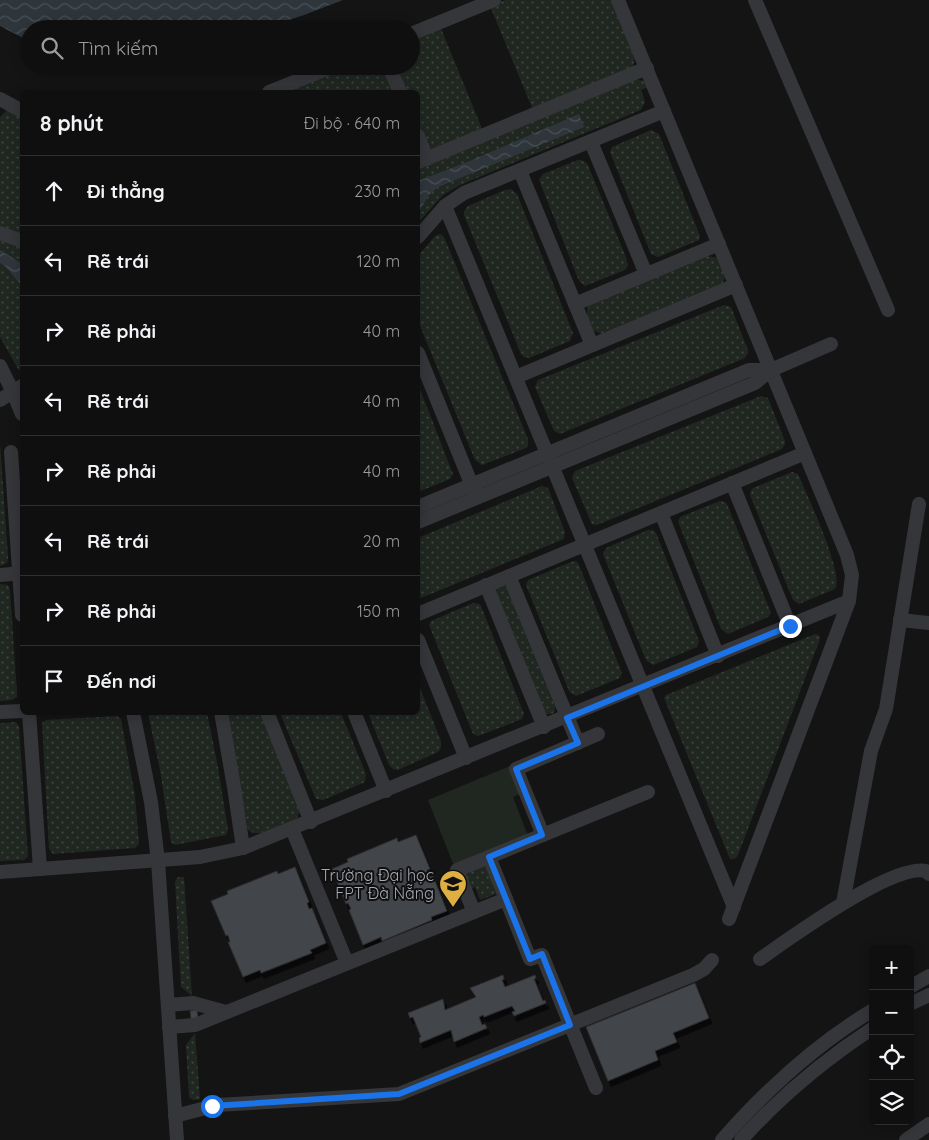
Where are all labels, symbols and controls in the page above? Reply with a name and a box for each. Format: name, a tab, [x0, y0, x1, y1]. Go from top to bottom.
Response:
search box	[20, 20, 420, 75]
icon: search	[38, 34, 66, 62]
text: Tìm kiếm	[78, 36, 158, 60]
text: 8 phút	[40, 110, 104, 136]
text: Đi bộ · 640 m	[304, 113, 400, 133]
icon: ahead	[40, 177, 68, 205]
text: Đi thẳng	[87, 179, 165, 203]
text: 230 m	[354, 181, 400, 201]
icon: left	[40, 247, 68, 275]
text: Rẽ trái	[87, 249, 149, 273]
text: 120 m	[357, 251, 400, 271]
icon: right	[40, 317, 68, 345]
text: Rẽ phải	[87, 319, 156, 343]
text: 40 m	[363, 321, 400, 341]
icon: left	[40, 387, 68, 415]
text: Rẽ trái	[87, 389, 149, 413]
text: 40 m	[363, 391, 400, 411]
icon: right	[40, 457, 68, 485]
text: Rẽ phải	[87, 459, 156, 483]
text: 40 m	[363, 461, 400, 481]
icon: left	[40, 527, 68, 555]
text: Rẽ trái	[87, 529, 149, 553]
text: 20 m	[363, 531, 400, 551]
icon: right	[40, 597, 68, 625]
text: Rẽ phải	[87, 599, 156, 623]
text: 150 m	[357, 601, 400, 621]
route end	[779, 615, 802, 638]
icon: arrive	[40, 667, 68, 695]
text: Đến nơi	[87, 669, 156, 693]
place label: Trường Đại học FPT Đà Nẵng	[321, 865, 434, 903]
school or university icon: Trường Đại học FPT Đà Nẵng	[438, 869, 468, 908]
map controls	[869, 945, 914, 1125]
button: +	[869, 945, 914, 990]
button: −	[869, 990, 914, 1035]
button: locate	[869, 1035, 914, 1080]
button: layers	[869, 1080, 914, 1125]
route start	[201, 1095, 224, 1118]

